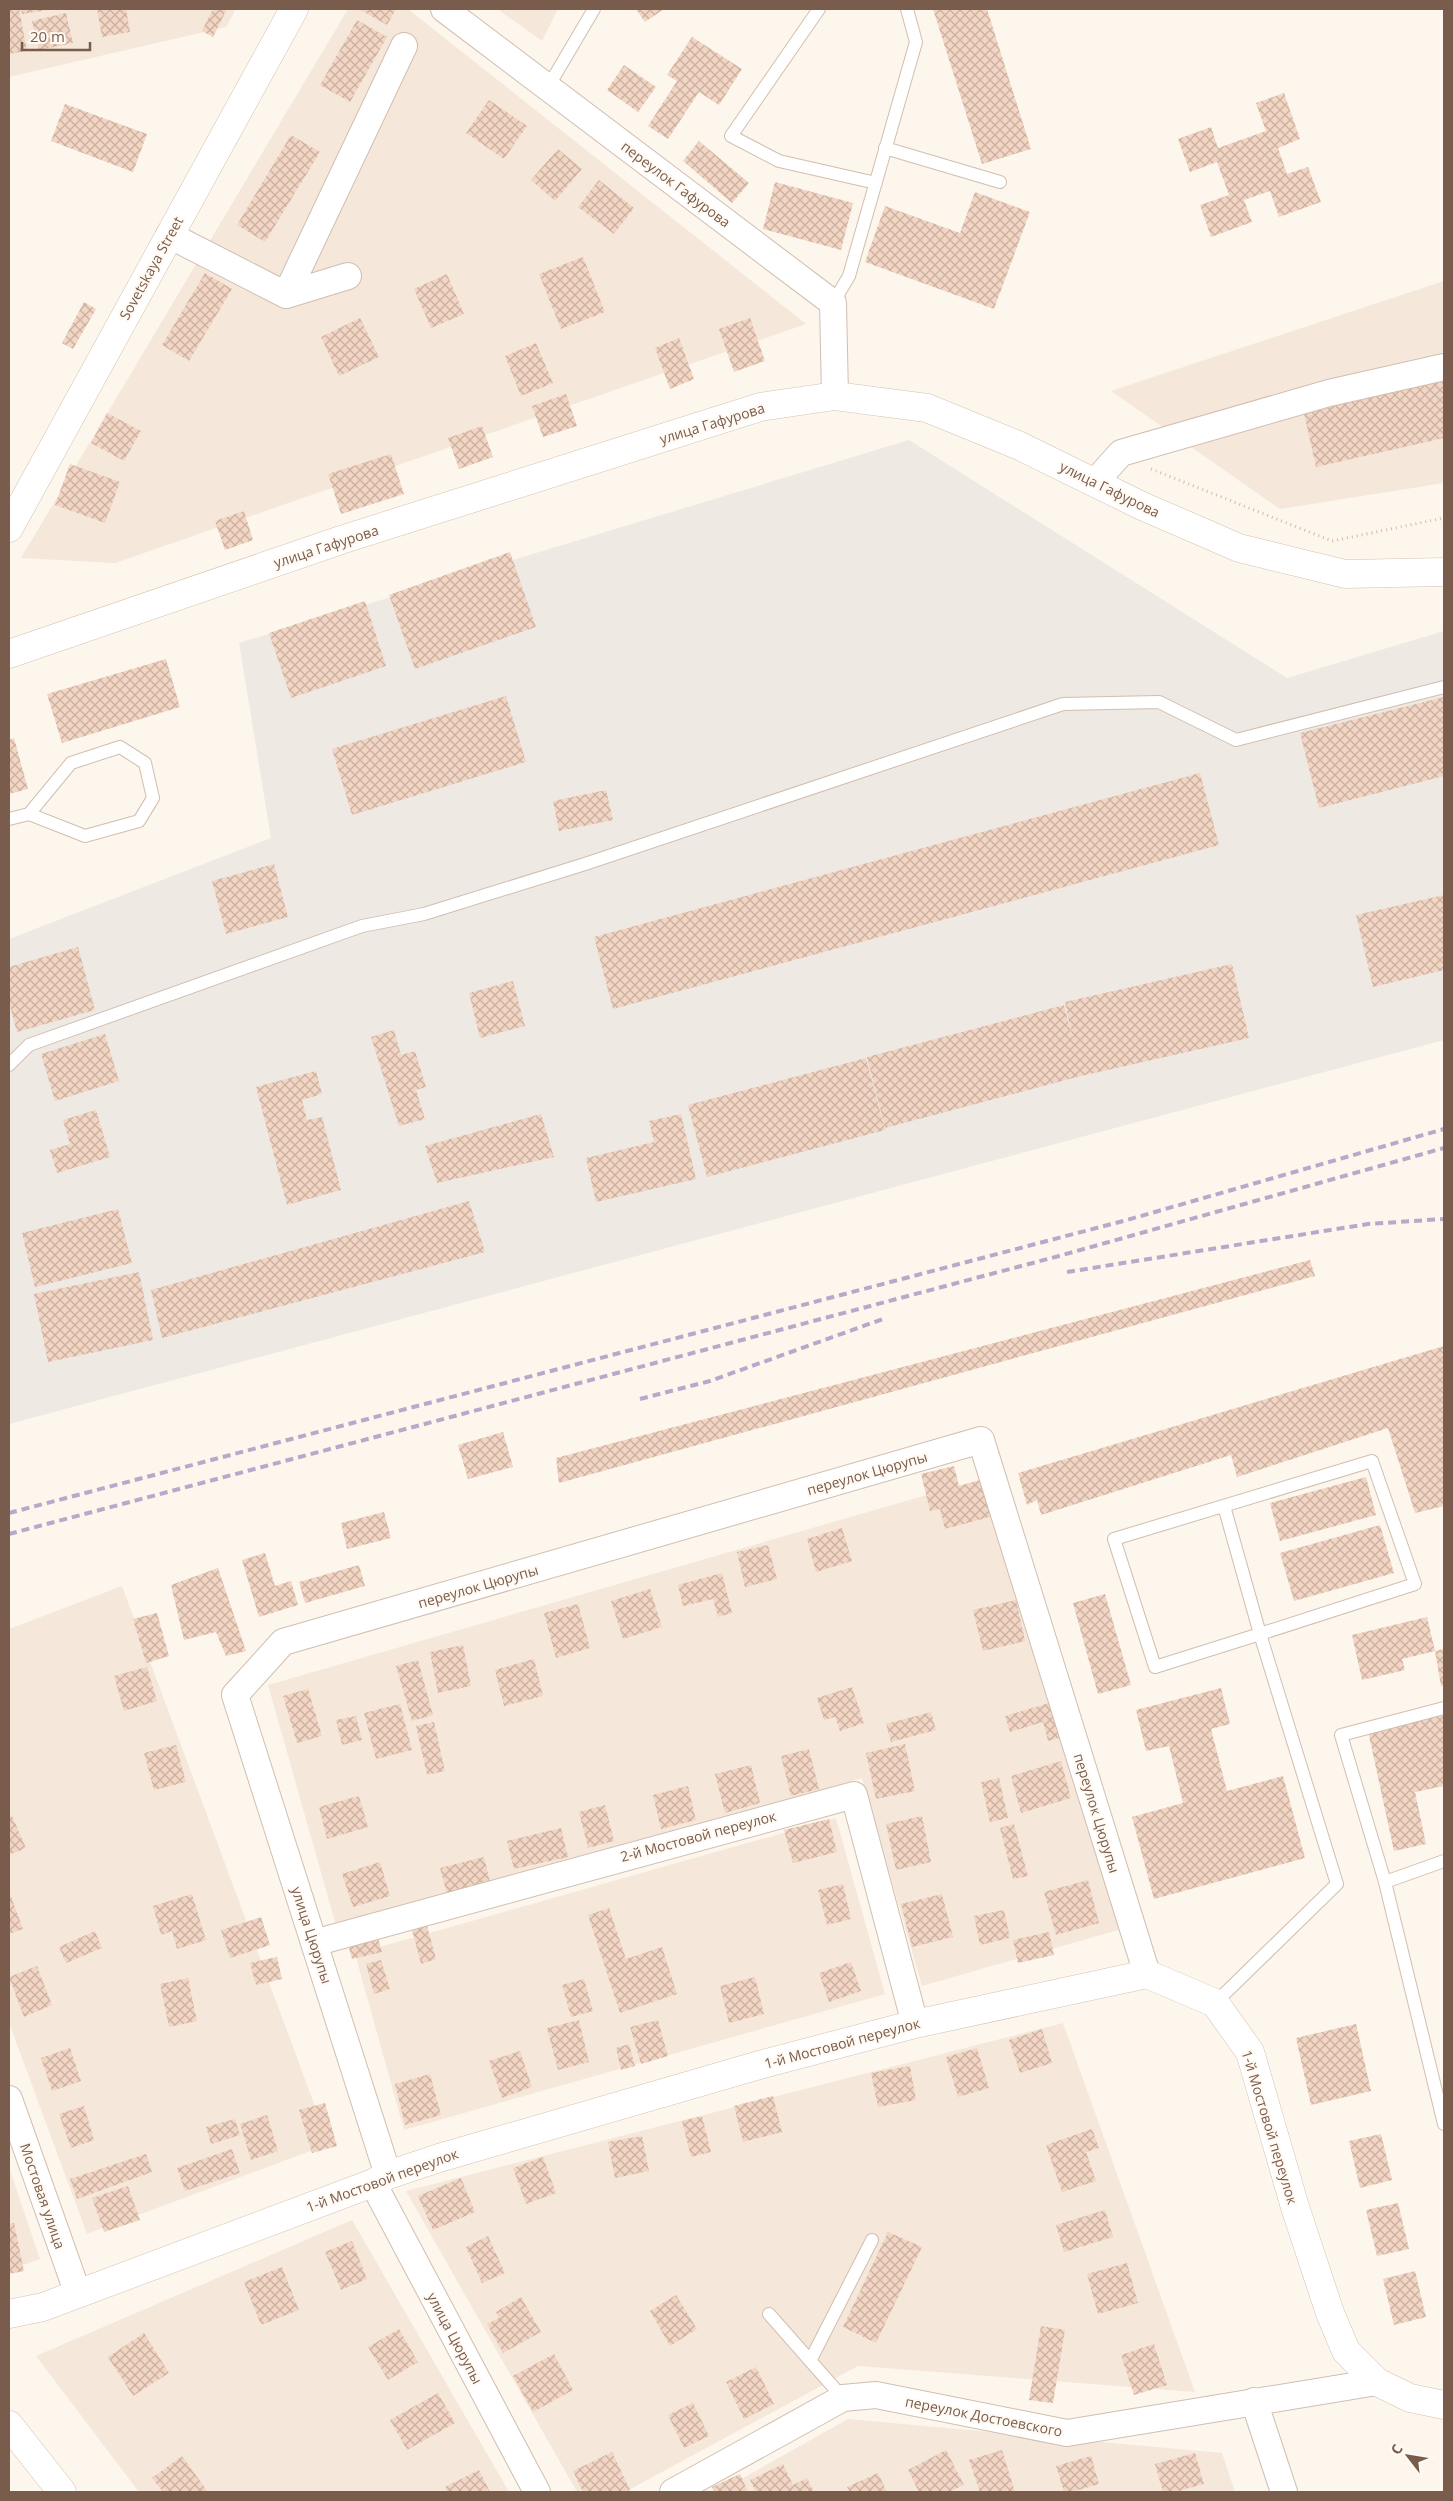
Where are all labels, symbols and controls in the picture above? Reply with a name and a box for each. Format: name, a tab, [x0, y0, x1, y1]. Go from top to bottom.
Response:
scale bar	[22, 20, 90, 52]
text: 20 m	[30, 26, 65, 46]
street label: переулок Гафурова	[617, 137, 735, 231]
street label: Sovetskaya Street	[115, 213, 187, 323]
street label: улица Гафурова	[657, 398, 767, 448]
street label: улица Гафурова	[1057, 457, 1163, 521]
street label: улица Гафурова	[271, 520, 381, 572]
street label: переулок Цюрупы	[805, 1447, 929, 1499]
street label: переулок Цюрупы	[416, 1560, 540, 1612]
street label: переулок Цюрупы	[1070, 1751, 1124, 1875]
street label: 2-й Мостовой переулок	[618, 1806, 779, 1866]
street label: улица Цюрупы	[287, 1884, 337, 1986]
street label: 1-й Мостовой переулок	[762, 2013, 923, 2073]
street label: 1-й Мостовой переулок	[1237, 2048, 1303, 2207]
street label: Мостовая улица	[16, 2141, 70, 2251]
street label: 1-й Мостовой переулок	[303, 2143, 461, 2216]
street label: улица Цюрупы	[423, 2289, 487, 2387]
street label: переулок Достоевского	[904, 2391, 1064, 2441]
north arrow	[1383, 2431, 1433, 2481]
text: С	[1386, 2440, 1407, 2458]

